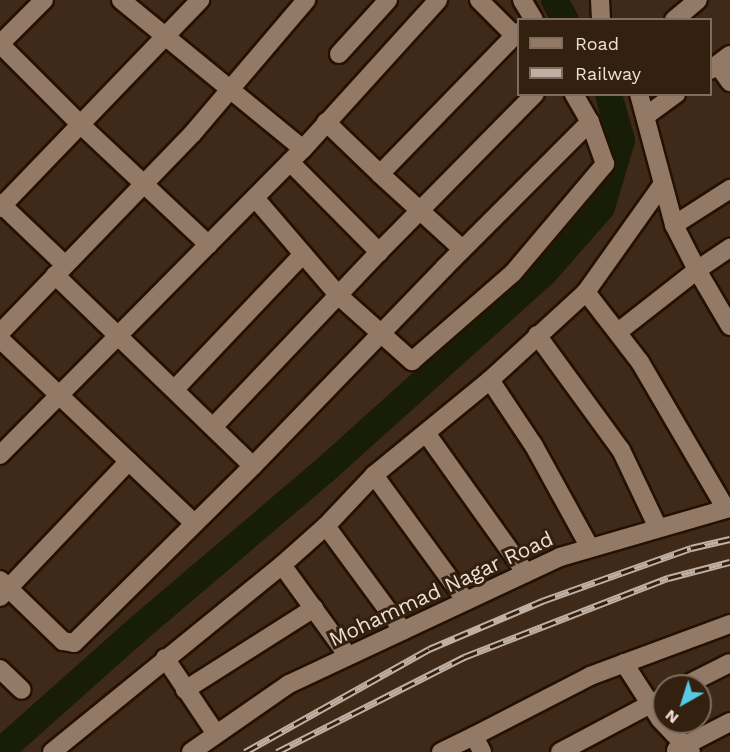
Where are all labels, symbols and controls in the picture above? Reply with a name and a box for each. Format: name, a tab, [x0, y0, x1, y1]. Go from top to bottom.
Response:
legend	[517, 18, 712, 96]
text: Road	[575, 33, 619, 54]
text: Railway	[575, 63, 641, 84]
street label: Mohammad Nagar Road	[325, 526, 557, 652]
north arrow	[652, 674, 712, 734]
text: N	[661, 706, 682, 728]

